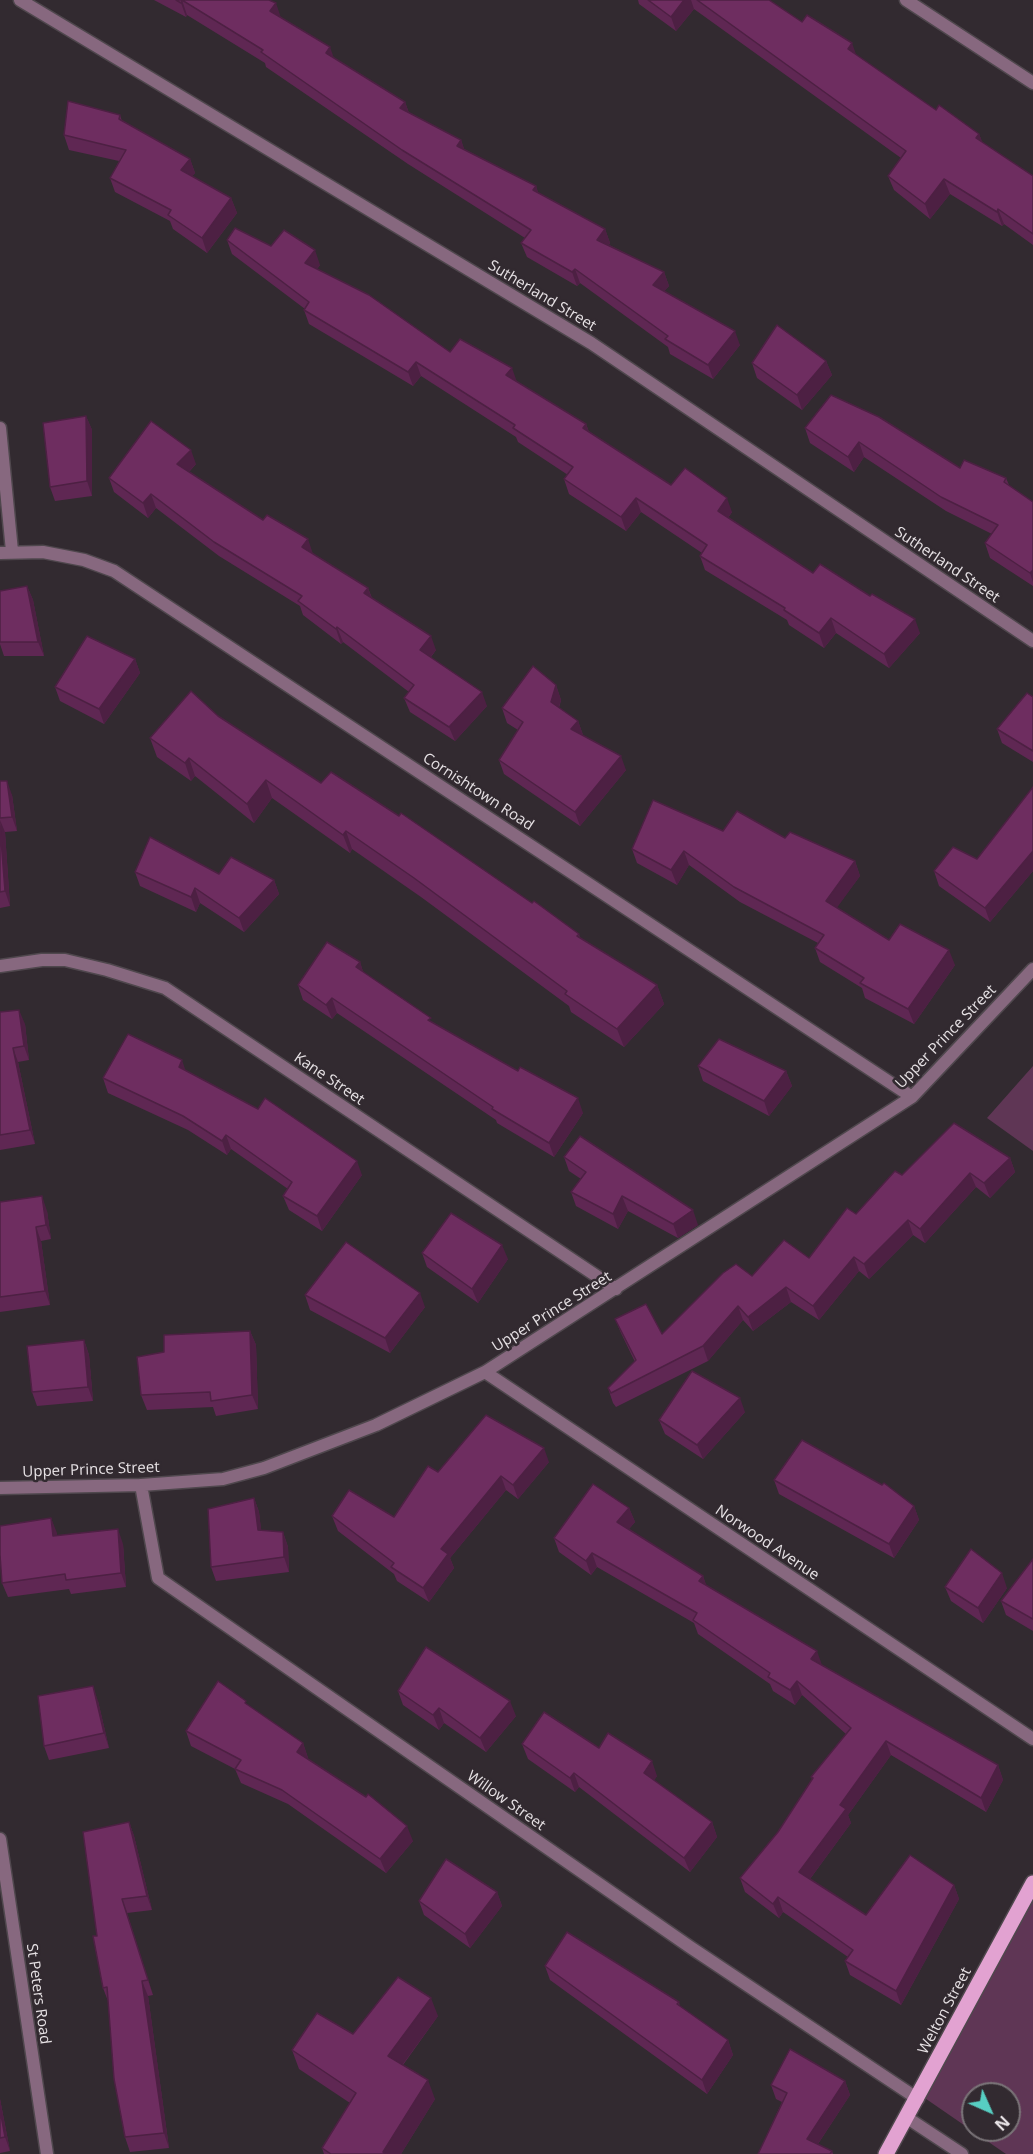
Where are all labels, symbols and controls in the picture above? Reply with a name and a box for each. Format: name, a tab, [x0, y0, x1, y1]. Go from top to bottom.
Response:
street label: Sutherland Street	[485, 257, 599, 335]
street label: Sutherland Street	[891, 523, 1003, 607]
street label: Cornishtown Road	[419, 749, 537, 835]
street label: Upper Prince Street	[892, 981, 1000, 1093]
street label: Kane Street	[290, 1049, 368, 1109]
street label: Upper Prince Street	[489, 1268, 615, 1356]
street label: Upper Prince Street	[22, 1459, 160, 1481]
street label: Norwood Avenue	[712, 1502, 822, 1584]
street label: Willow Street	[463, 1767, 549, 1835]
street label: St Peters Road	[22, 1942, 54, 2046]
street label: Welton Street	[915, 1965, 975, 2057]
north arrow	[961, 2082, 1021, 2142]
text: N	[990, 2111, 1015, 2136]

